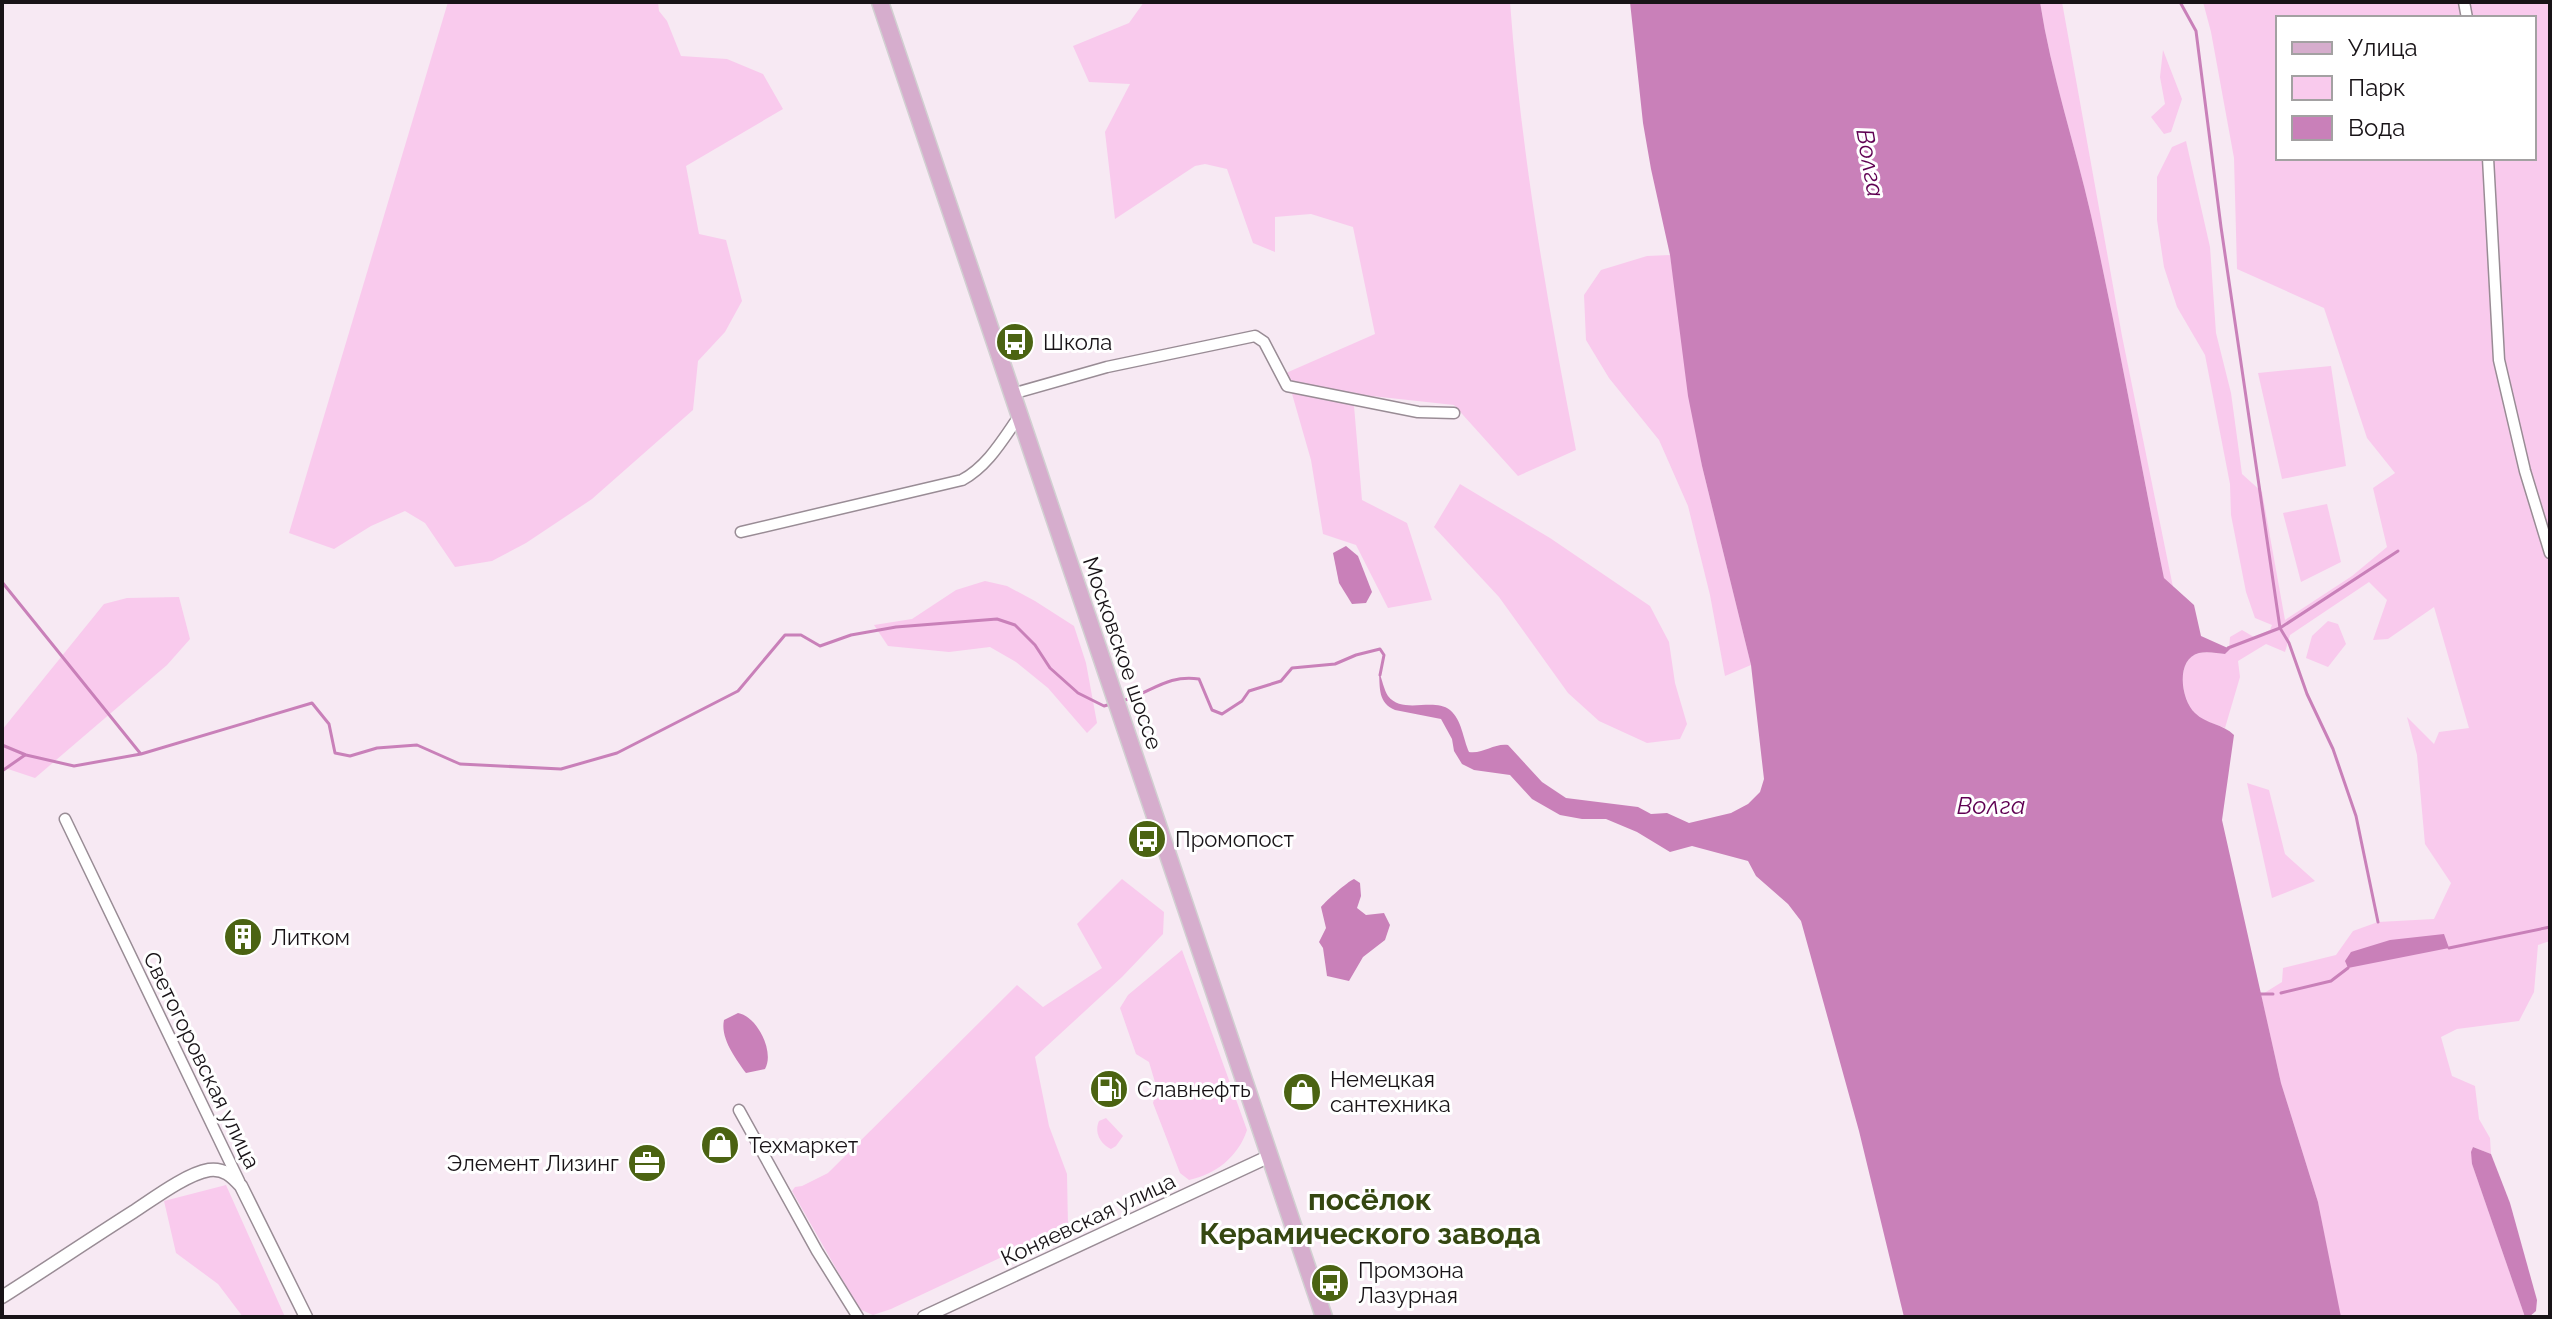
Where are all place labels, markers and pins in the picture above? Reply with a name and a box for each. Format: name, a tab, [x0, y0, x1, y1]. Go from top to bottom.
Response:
bus stop icon: Школа	[994, 321, 1036, 363]
place label: Школа	[1043, 329, 1112, 355]
bus stop icon: Промопост	[1126, 818, 1168, 860]
place label: Промопост	[1175, 826, 1295, 852]
building icon: Литком	[222, 916, 264, 958]
place label: Литком	[271, 924, 350, 950]
place label: Немецкая сантехника	[1330, 1066, 1451, 1117]
fuel station icon: Славнефть	[1088, 1068, 1130, 1110]
shop icon: Немецкая сантехника	[1281, 1071, 1323, 1113]
place label: Славнефть	[1137, 1076, 1251, 1102]
shop icon: Техмаркет	[699, 1124, 741, 1166]
place label: Техмаркет	[748, 1132, 859, 1158]
office icon: Элемент Лизинг	[626, 1142, 668, 1184]
place label: Элемент Лизинг	[447, 1150, 619, 1176]
place label: Промзона Лазурная	[1358, 1257, 1464, 1308]
bus stop icon: Промзона Лазурная	[1309, 1262, 1351, 1304]

